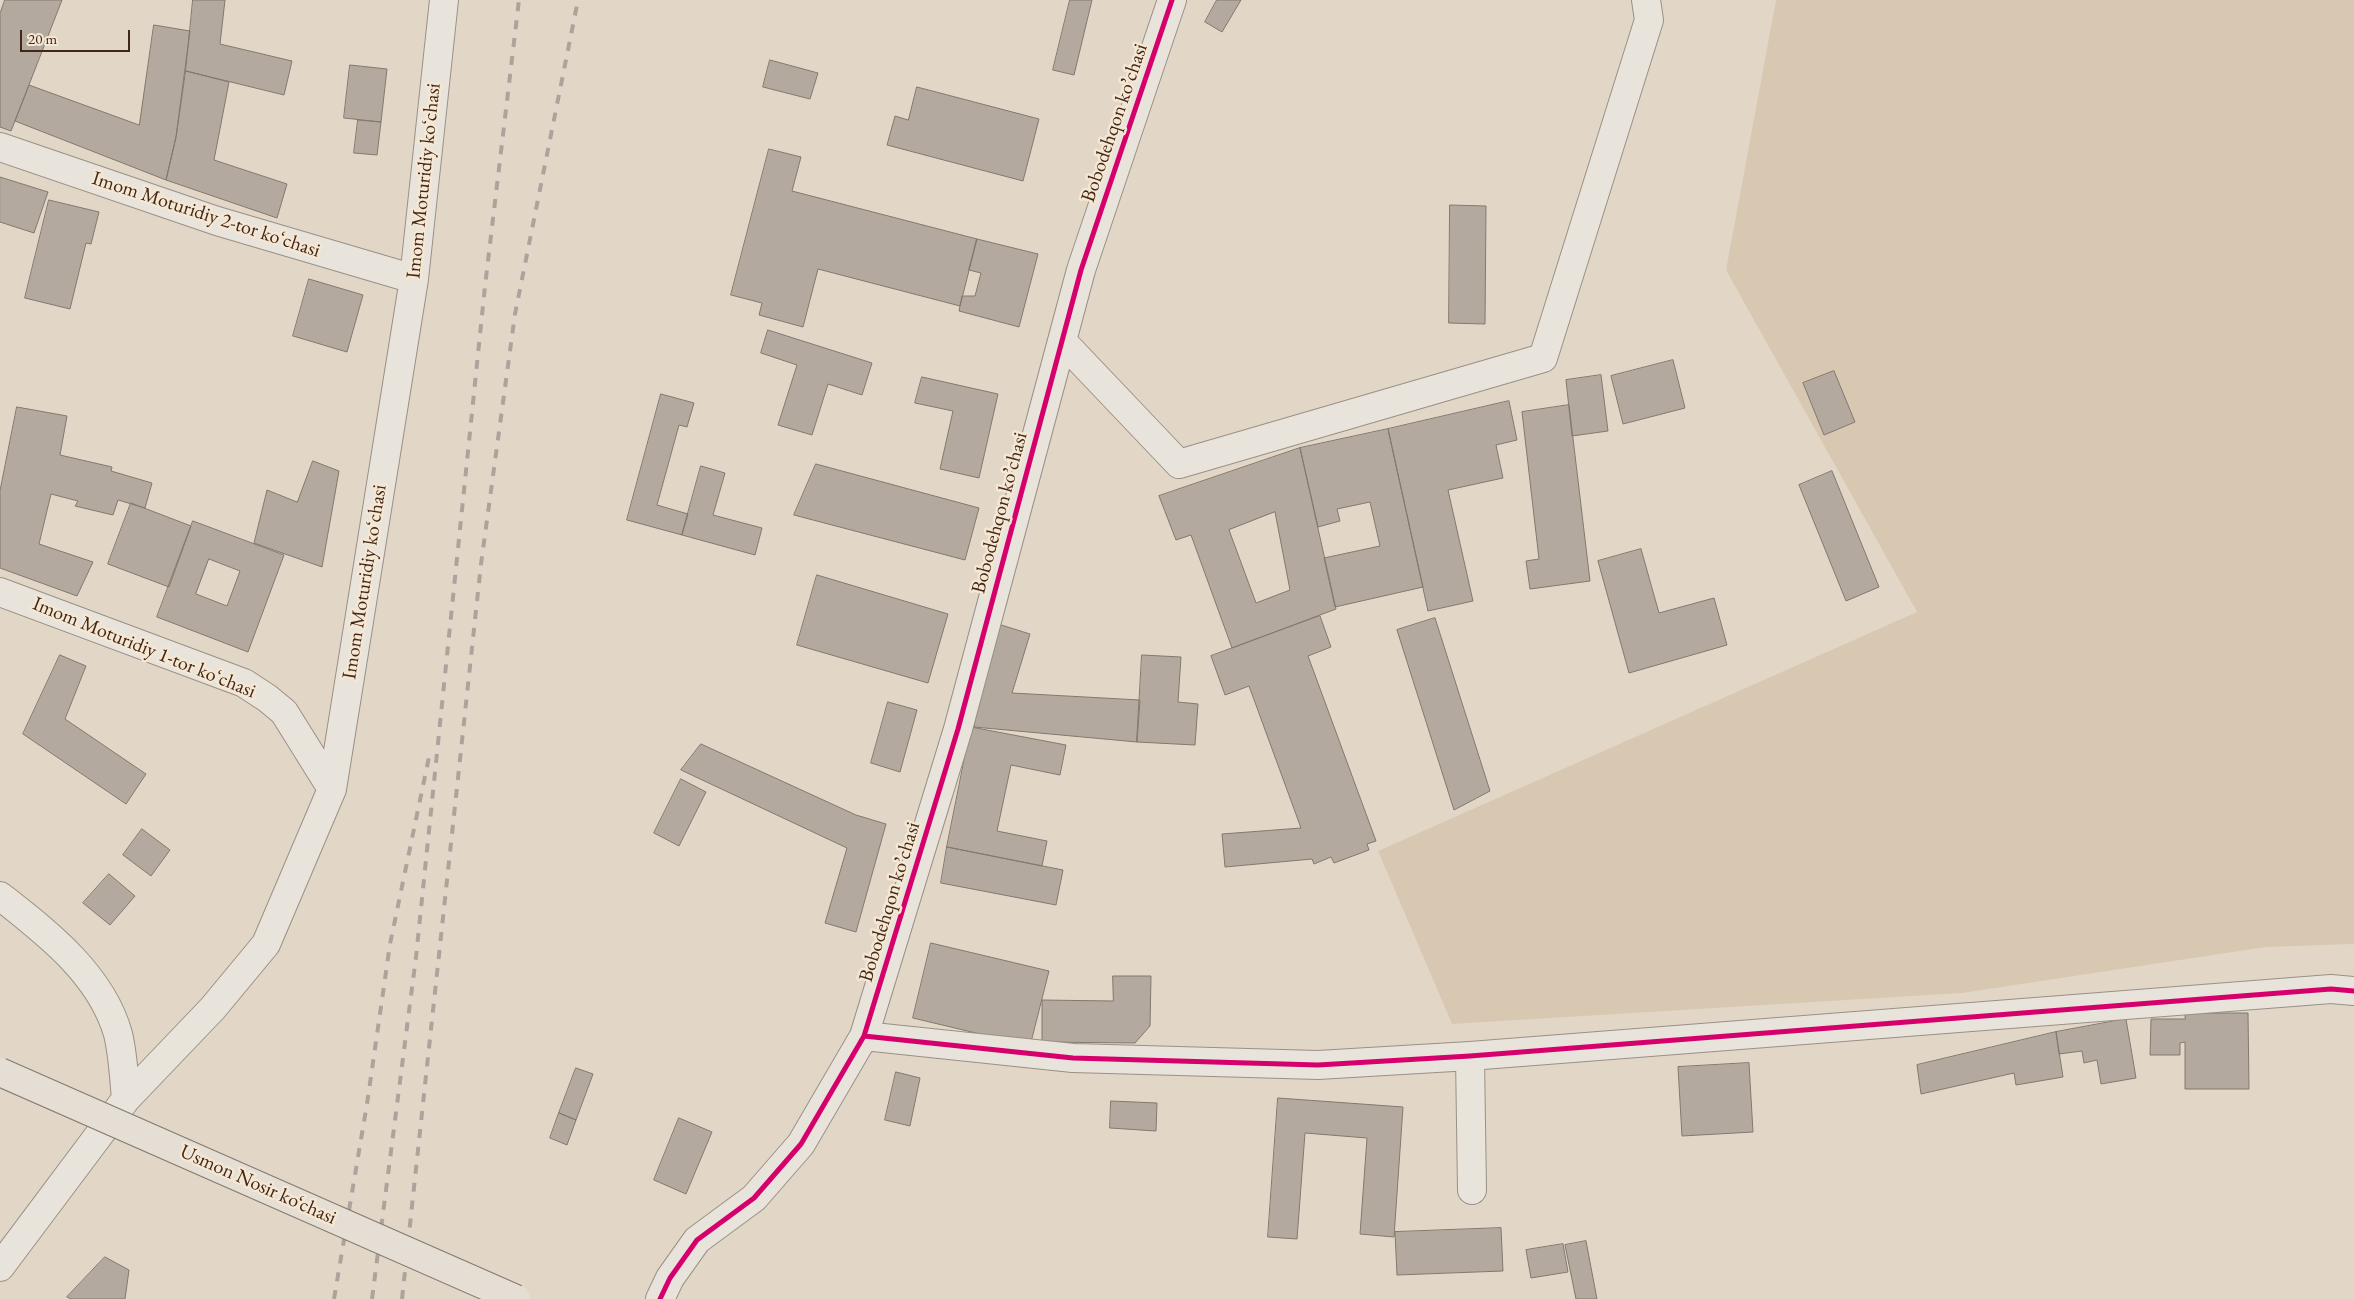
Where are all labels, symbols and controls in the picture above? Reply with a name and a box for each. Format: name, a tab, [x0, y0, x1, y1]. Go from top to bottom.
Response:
scale bar	[22, 20, 132, 52]
text: 20 m	[28, 29, 57, 48]
street label: Bobodehqon koʼchasi	[1077, 41, 1153, 205]
street label: Imom Moturidiy koʻchasi	[402, 82, 446, 280]
street label: Imom Moturidiy 2-tor koʻchasi	[89, 167, 323, 263]
street label: Bobodehqon koʼchasi	[967, 430, 1033, 596]
street label: Imom Moturidiy koʻchasi	[338, 483, 392, 681]
street label: Imom Moturidiy 1-tor koʻchasi	[29, 592, 259, 704]
street label: Bobodehqon koʼchasi	[854, 819, 926, 985]
street label: Usmon Nosir ko‘chasi	[176, 1140, 340, 1230]

